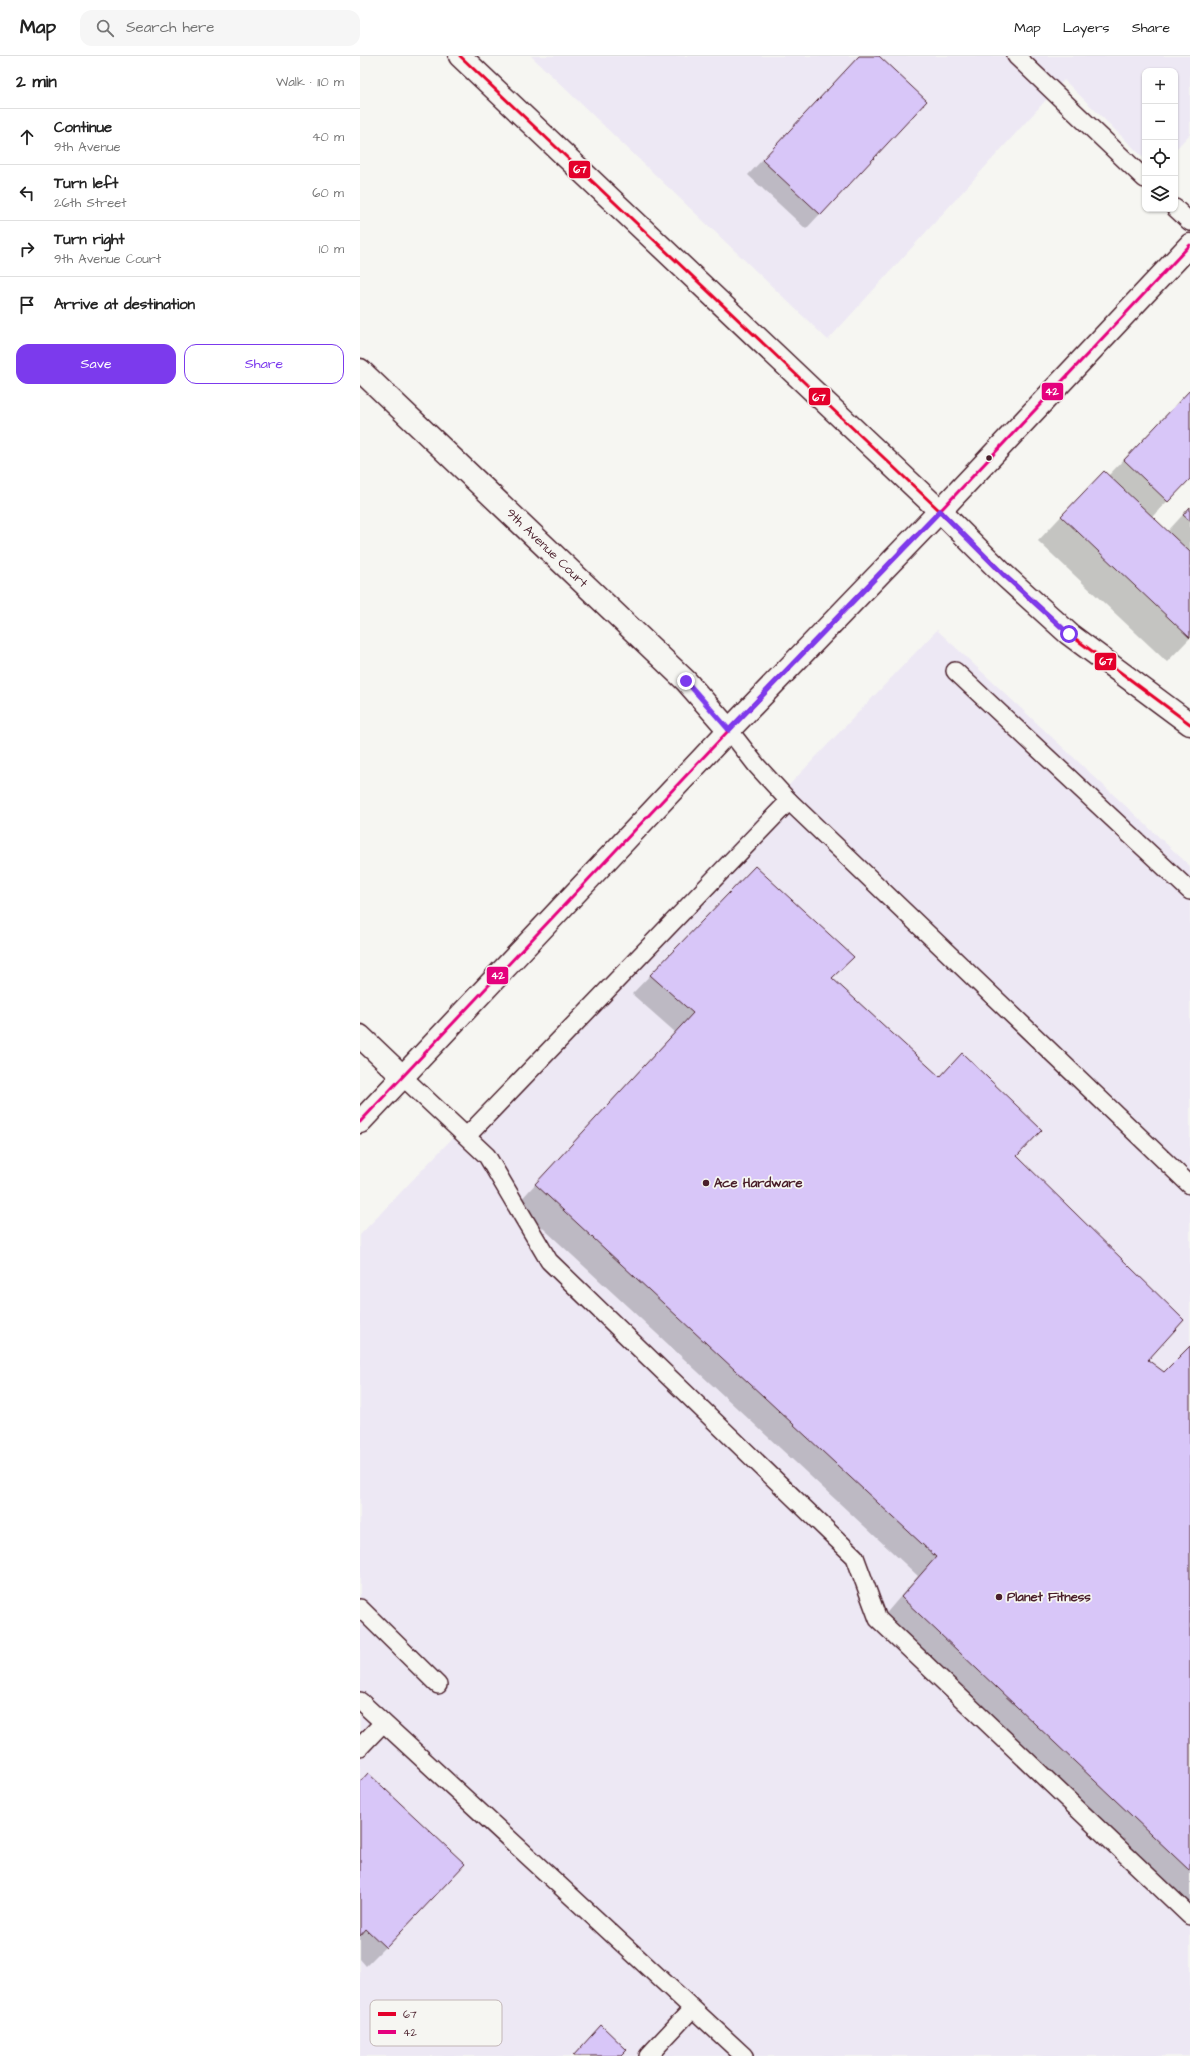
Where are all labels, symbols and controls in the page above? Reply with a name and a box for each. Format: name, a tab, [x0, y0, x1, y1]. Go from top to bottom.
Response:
search box	[80, 10, 360, 46]
text: Map	[20, 14, 56, 41]
icon: search	[94, 17, 116, 39]
text: Search here	[126, 17, 215, 38]
text: Map	[1014, 18, 1041, 38]
text: Layers	[1063, 18, 1110, 38]
text: Share	[1132, 18, 1170, 38]
map controls	[1142, 68, 1178, 212]
button: +	[1142, 68, 1178, 104]
text: 2 min	[16, 70, 57, 94]
text: Walk · 110 m	[276, 73, 344, 91]
button: −	[1142, 104, 1178, 140]
text: Continue	[54, 117, 112, 138]
icon: ahead	[16, 126, 38, 148]
text: 40 m	[312, 128, 344, 146]
text: 9th Avenue	[54, 138, 121, 156]
button: locate	[1142, 140, 1178, 176]
line badge: 67	[568, 160, 591, 179]
text: 67	[573, 162, 587, 177]
text: Turn left	[54, 173, 118, 194]
button: layers	[1142, 176, 1178, 212]
icon: left	[16, 182, 38, 204]
text: 60 m	[312, 184, 344, 202]
text: 26th Street	[54, 194, 127, 212]
text: Turn right	[54, 229, 125, 250]
icon: right	[16, 238, 38, 260]
text: 10 m	[319, 240, 344, 258]
text: 9th Avenue Court	[54, 250, 161, 268]
icon: arrive	[16, 294, 38, 316]
text: Arrive at destination	[54, 294, 195, 315]
button: Save	[16, 344, 176, 384]
button: Share	[184, 344, 344, 384]
line badge: 42	[1041, 382, 1064, 401]
text: 42	[1045, 384, 1060, 399]
line badge: 67	[808, 387, 831, 406]
text: 67	[812, 390, 826, 405]
unlabelled marker	[984, 453, 994, 463]
street label: 9th Avenue Court	[502, 504, 592, 592]
route start	[1060, 625, 1078, 643]
line badge: 67	[1094, 652, 1117, 671]
text: 67	[1099, 654, 1113, 669]
route end	[677, 672, 695, 690]
line badge: 42	[486, 966, 509, 985]
text: 42	[491, 968, 506, 983]
place label: Ace Hardware	[714, 1174, 802, 1192]
marker: Ace Hardware	[701, 1178, 711, 1188]
place label: Planet Fitness	[1007, 1588, 1091, 1606]
marker: Planet Fitness	[994, 1592, 1004, 1602]
legend	[370, 2000, 502, 2046]
text: 67	[403, 2007, 417, 2022]
text: 42	[403, 2025, 417, 2040]

